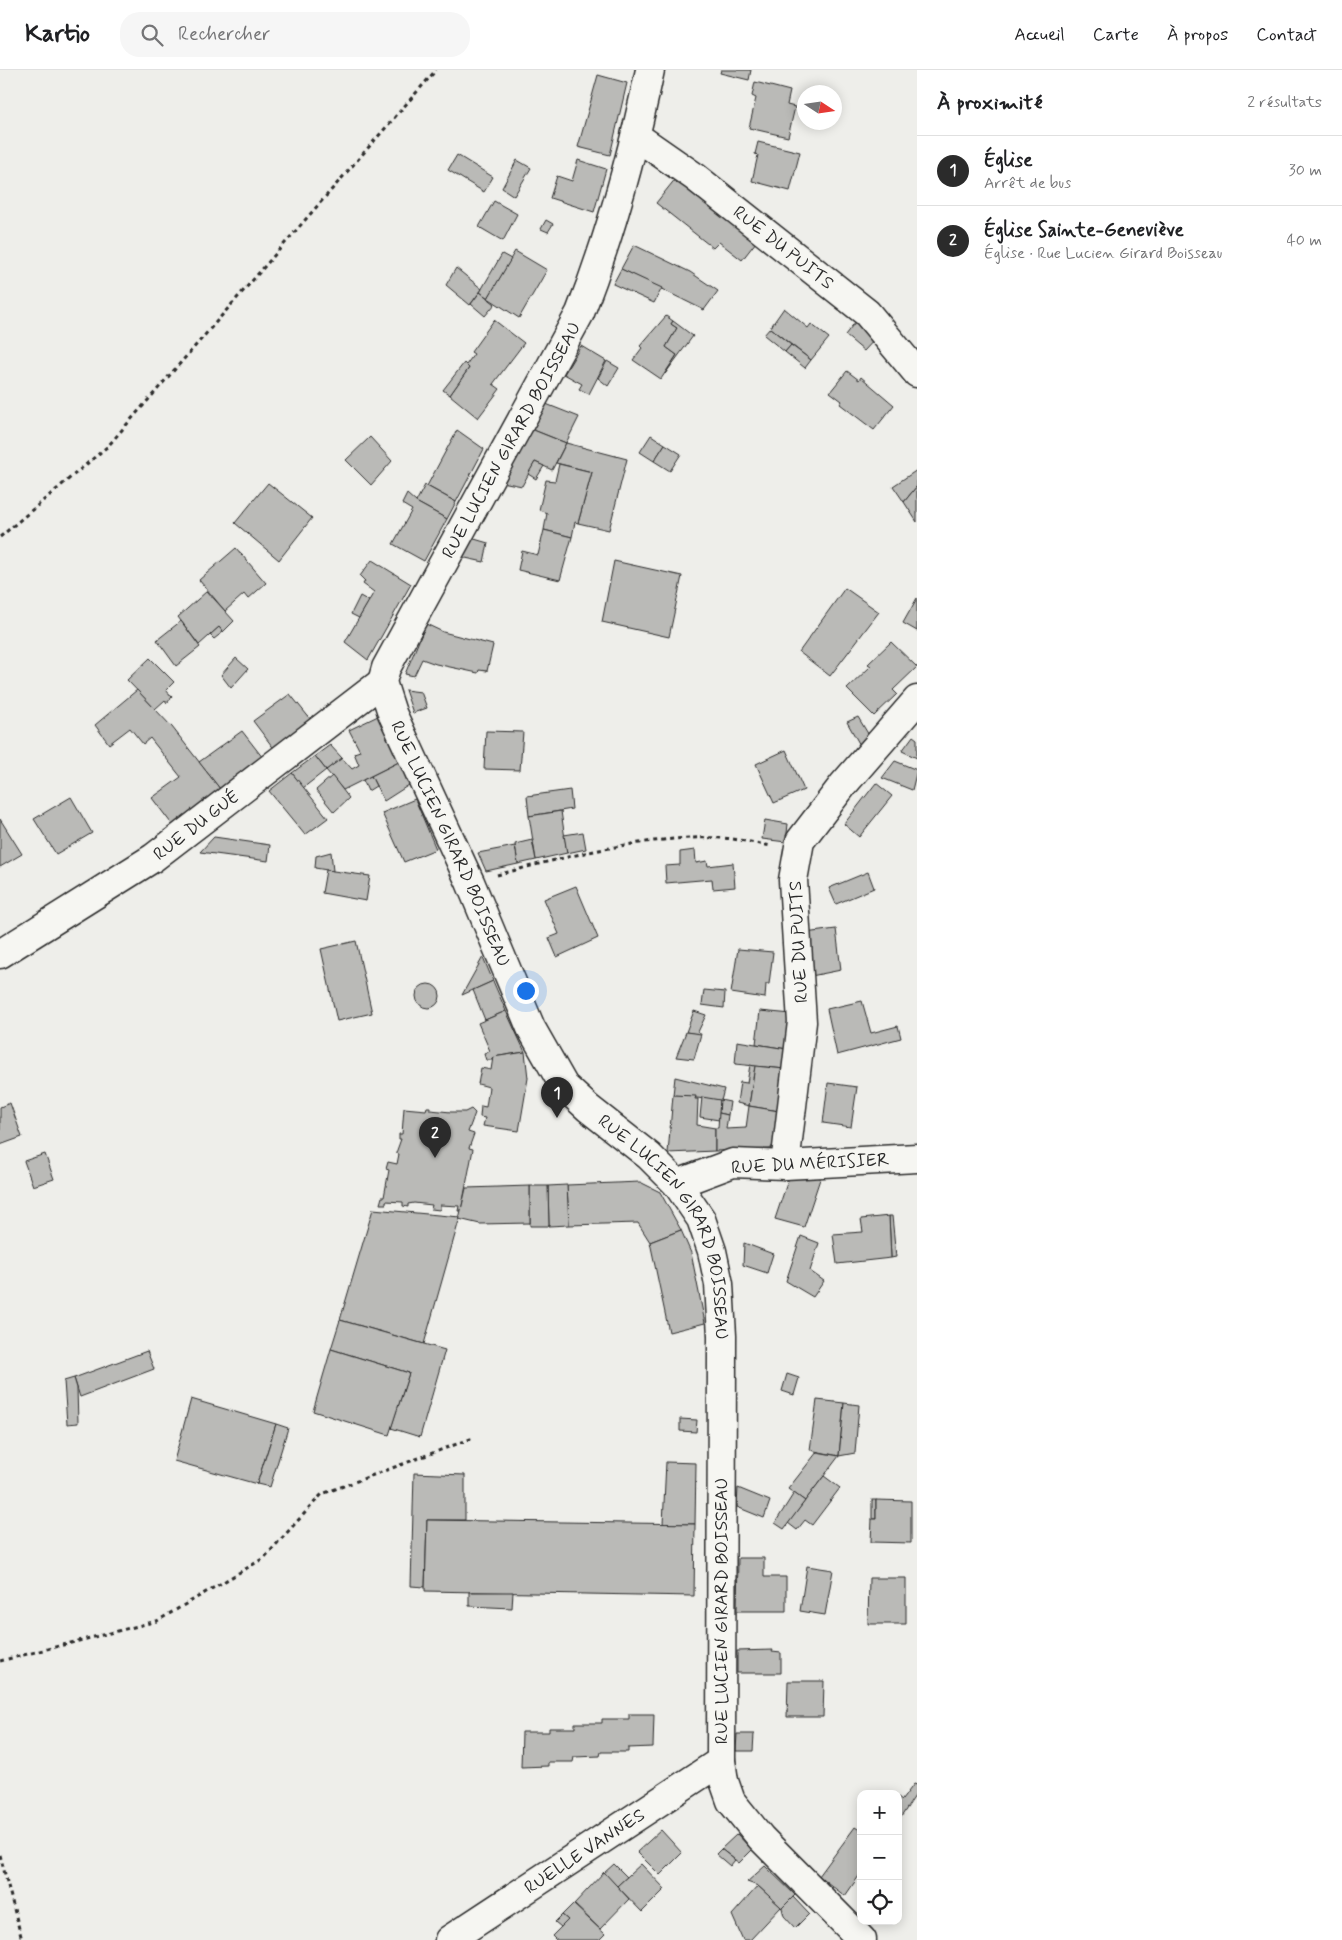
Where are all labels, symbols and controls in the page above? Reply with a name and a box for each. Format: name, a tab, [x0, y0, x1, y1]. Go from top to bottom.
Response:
search box	[120, 12, 470, 57]
text: Kartio	[25, 19, 90, 50]
icon: search	[138, 21, 166, 49]
text: Rechercher	[178, 22, 270, 47]
text: Accueil	[1014, 23, 1065, 47]
text: Carte	[1093, 23, 1139, 47]
text: À propos	[1167, 23, 1228, 47]
text: Contact	[1256, 23, 1317, 47]
north arrow	[797, 85, 842, 130]
text: À proximité	[937, 89, 1043, 117]
text: 2 résultats	[1247, 92, 1322, 113]
text: Église	[984, 148, 1033, 173]
text: 1	[949, 160, 957, 181]
text: 30 m	[1289, 160, 1322, 181]
text: Arrêt de bus	[984, 173, 1071, 194]
street label: RUE DU PUITS	[728, 201, 839, 295]
text: Église Sainte-Geneviève	[984, 218, 1184, 243]
text: 2	[949, 230, 957, 251]
text: 40 m	[1286, 230, 1322, 251]
text: Église · Rue Lucien Girard Boisseau	[984, 243, 1222, 264]
street label: RUE LUCIEN GIRARD BOISSEAU	[437, 318, 587, 563]
street label: RUE LUCIEN GIRARD BOISSEAU	[384, 717, 515, 970]
street label: RUE DU GUÉ	[149, 785, 245, 866]
street label: RUE DU PUITS	[784, 880, 814, 1004]
your location	[513, 978, 539, 1004]
pin: 1	[541, 1077, 573, 1118]
street label: RUE LUCIEN GIRARD BOISSEAU	[593, 1109, 733, 1340]
pin: 2	[419, 1117, 451, 1158]
street label: RUE DU MÉRISIER	[730, 1148, 890, 1180]
street label: RUE LUCIEN GIRARD BOISSEAU	[710, 1478, 734, 1744]
map controls	[857, 1790, 902, 1925]
button: +	[857, 1790, 902, 1835]
street label: RUELLE VANNES	[520, 1803, 650, 1900]
button: −	[857, 1835, 902, 1880]
button: locate	[857, 1880, 902, 1925]

